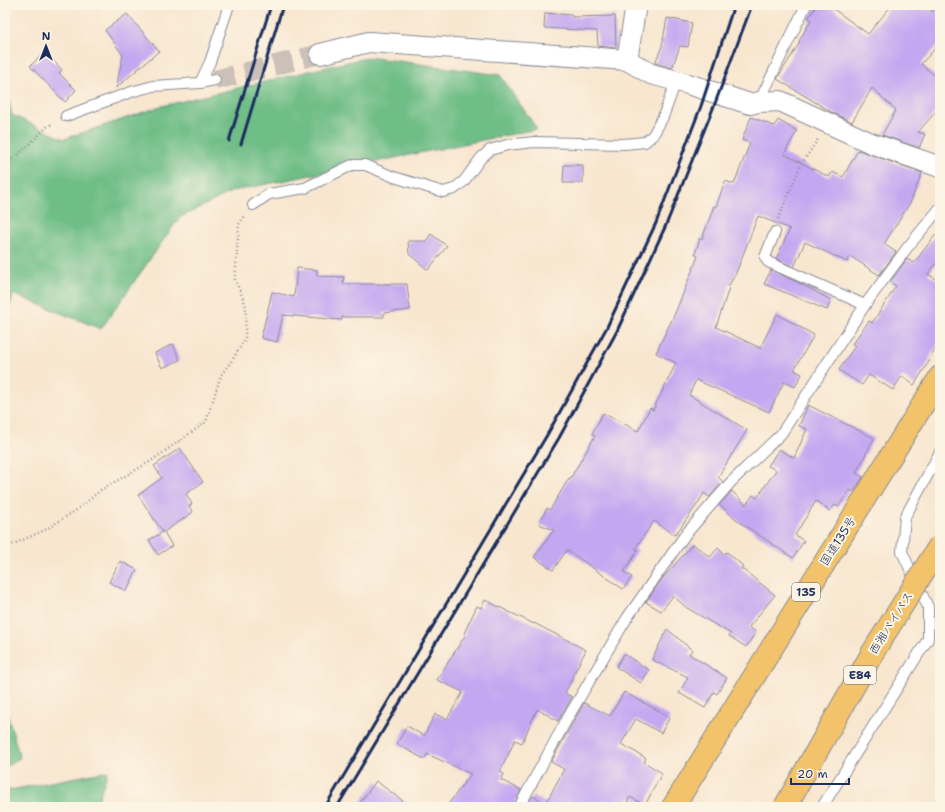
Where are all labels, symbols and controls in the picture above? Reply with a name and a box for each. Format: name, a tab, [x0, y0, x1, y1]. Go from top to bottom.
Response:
north arrow	[26, 26, 66, 66]
text: N	[42, 29, 51, 44]
street label: 国道135号	[816, 513, 860, 569]
road number: 135	[792, 583, 820, 601]
street label: 西湘バイパス	[865, 588, 917, 658]
road number: E84	[844, 666, 876, 684]
scale bar	[791, 760, 849, 786]
text: 20 m	[797, 766, 828, 782]

